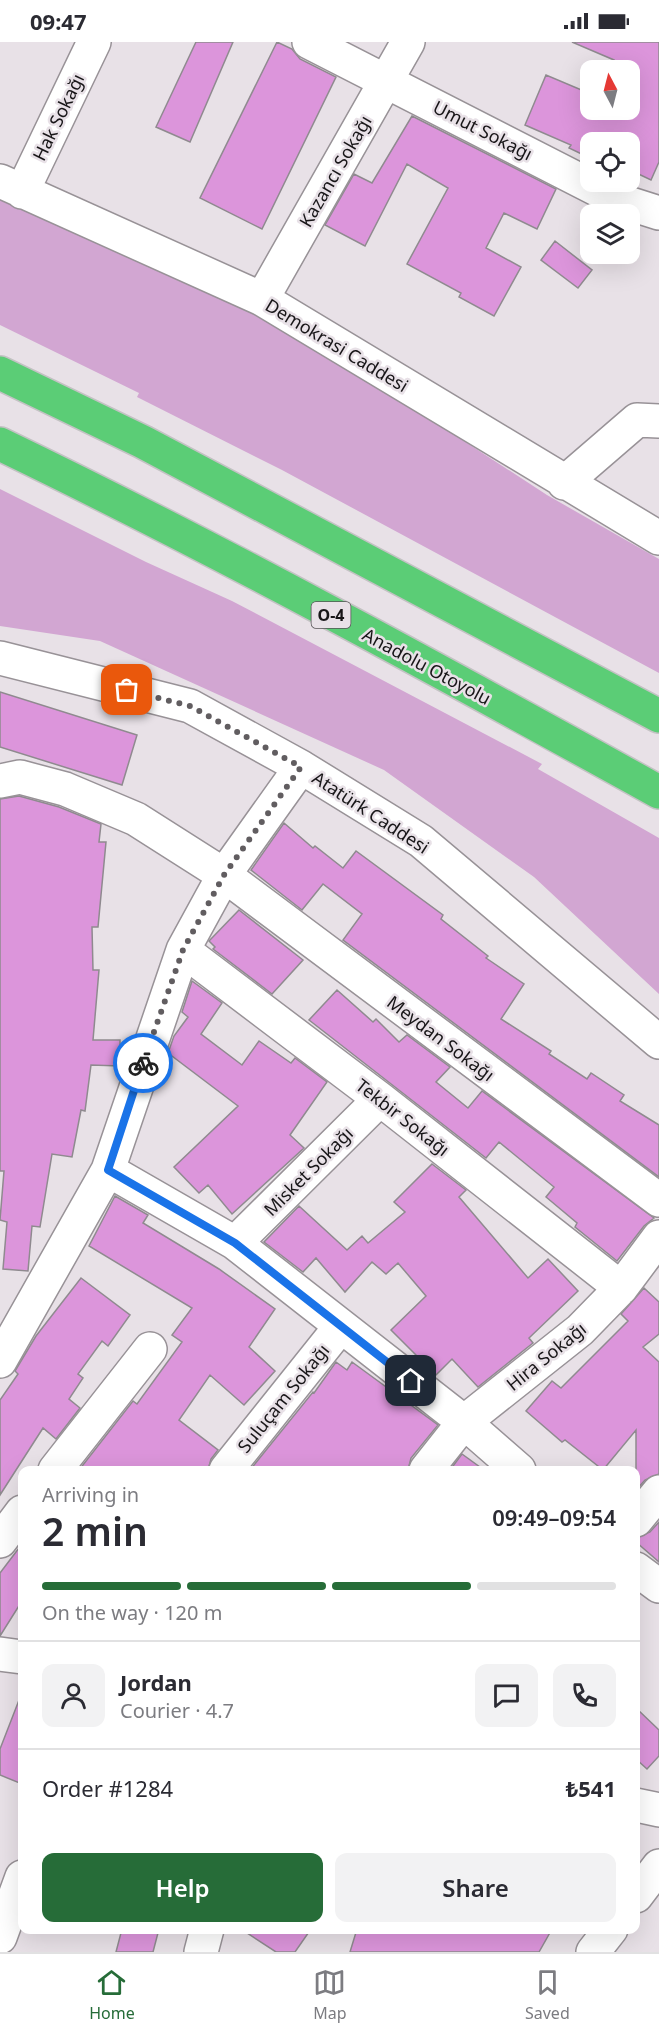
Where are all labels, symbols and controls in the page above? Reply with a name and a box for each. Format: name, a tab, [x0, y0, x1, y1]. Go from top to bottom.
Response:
text: 09:47	[30, 6, 87, 36]
north arrow	[580, 60, 640, 120]
map controls	[580, 60, 640, 264]
street label: Hak Sokağı	[27, 70, 89, 164]
street label: Umut Sokağı	[429, 95, 537, 165]
street label: Kazancı Sokağı	[293, 111, 377, 231]
button: locate	[580, 132, 640, 192]
button: layers	[580, 204, 640, 264]
street label: Demokrasi Caddesi	[261, 293, 413, 397]
road number: O-4	[312, 602, 350, 628]
street label: Anadolu Otoyolu	[359, 622, 495, 710]
pin	[101, 664, 152, 715]
icon: bag	[110, 673, 143, 706]
street label: Atatürk Caddesi	[308, 765, 434, 859]
street label: Meydan Sokağı	[382, 990, 500, 1086]
courier	[113, 1033, 173, 1093]
icon: bike	[127, 1047, 160, 1080]
street label: Tekbir Sokağı	[351, 1073, 455, 1161]
street label: Misket Sokağı	[258, 1121, 358, 1221]
street label: Hira Sokağı	[501, 1316, 591, 1396]
street label: Suluçam Sokağı	[232, 1339, 334, 1457]
pin	[385, 1355, 436, 1406]
icon: home	[394, 1364, 427, 1397]
text: Arriving in	[42, 1481, 139, 1508]
text: 09:49–09:54	[492, 1502, 616, 1532]
text: 2 min	[42, 1504, 148, 1557]
text: On the way · 120 m	[42, 1599, 222, 1626]
button: person	[42, 1664, 105, 1727]
button: chat	[475, 1664, 538, 1727]
button: phone	[553, 1664, 616, 1727]
text: Jordan	[120, 1667, 192, 1697]
text: Courier · 4.7	[120, 1697, 234, 1724]
text: Order #1284	[42, 1773, 173, 1803]
text: ₺541	[566, 1773, 616, 1803]
button: Help	[42, 1853, 323, 1922]
button: Share	[335, 1853, 616, 1922]
tab: Home	[89, 1966, 135, 2024]
tab: Map	[313, 1966, 347, 2024]
tab: Saved	[525, 1966, 570, 2024]

